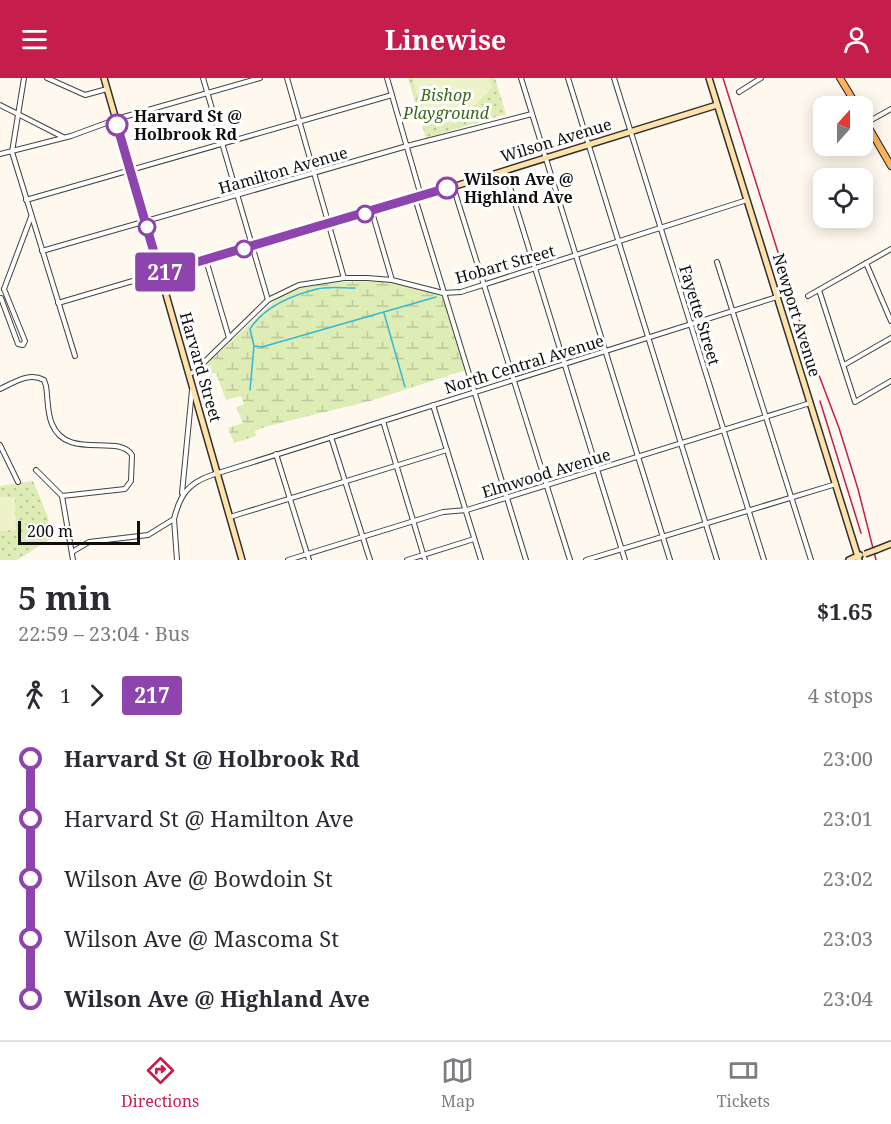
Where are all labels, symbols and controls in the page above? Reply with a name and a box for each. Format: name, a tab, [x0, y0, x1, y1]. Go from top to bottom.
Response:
text: Linewise	[385, 21, 506, 58]
icon: menu	[18, 23, 51, 56]
icon: person	[840, 23, 873, 56]
park label: Bishop Playground	[402, 84, 490, 124]
north arrow	[813, 96, 873, 156]
map controls	[813, 96, 873, 228]
place label: Harvard St @ Holbrook Rd	[134, 105, 242, 145]
street label: Wilson Avenue	[498, 113, 614, 167]
marker: Harvard St @ Holbrook Rd	[106, 114, 128, 136]
street label: Hamilton Avenue	[216, 141, 350, 199]
place label: Wilson Ave @ Highland Ave	[464, 168, 574, 208]
button: locate	[813, 168, 873, 228]
marker: Wilson Ave @ Highland Ave	[436, 177, 458, 199]
unlabelled marker	[356, 205, 374, 223]
unlabelled marker	[138, 218, 156, 236]
street label: Hobart Street	[453, 239, 558, 289]
unlabelled marker	[235, 240, 253, 258]
street label: Newport Avenue	[768, 251, 826, 379]
line badge: 217	[130, 252, 200, 292]
text: 217	[147, 258, 183, 286]
street label: Fayette Street	[674, 262, 726, 368]
street label: Harvard Street	[175, 309, 227, 425]
street label: North Central Avenue	[442, 329, 606, 399]
street label: Elmwood Avenue	[479, 443, 613, 503]
scale bar	[18, 518, 140, 546]
text: 200 m	[27, 520, 73, 542]
text: 5 min	[18, 575, 111, 620]
text: $1.65	[817, 596, 873, 626]
text: 22:59 – 23:04 · Bus	[18, 620, 189, 647]
icon: walk	[18, 679, 51, 712]
icon: forward	[80, 679, 113, 712]
text: 217	[134, 681, 170, 709]
text: 1	[60, 682, 71, 709]
text: 4 stops	[808, 682, 873, 709]
text: Harvard St @ Holbrook Rd	[64, 743, 360, 773]
text: 23:00	[823, 745, 873, 772]
text: Harvard St @ Hamilton Ave	[64, 803, 354, 833]
text: 23:01	[823, 805, 873, 832]
text: Wilson Ave @ Bowdoin St	[64, 863, 333, 893]
text: 23:02	[823, 865, 873, 892]
text: Wilson Ave @ Mascoma St	[64, 923, 339, 953]
text: 23:03	[823, 925, 873, 952]
text: Wilson Ave @ Highland Ave	[64, 983, 370, 1013]
text: 23:04	[823, 985, 873, 1012]
tab: Directions	[121, 1054, 199, 1112]
tab: Map	[441, 1054, 475, 1112]
tab: Tickets	[717, 1054, 770, 1112]

